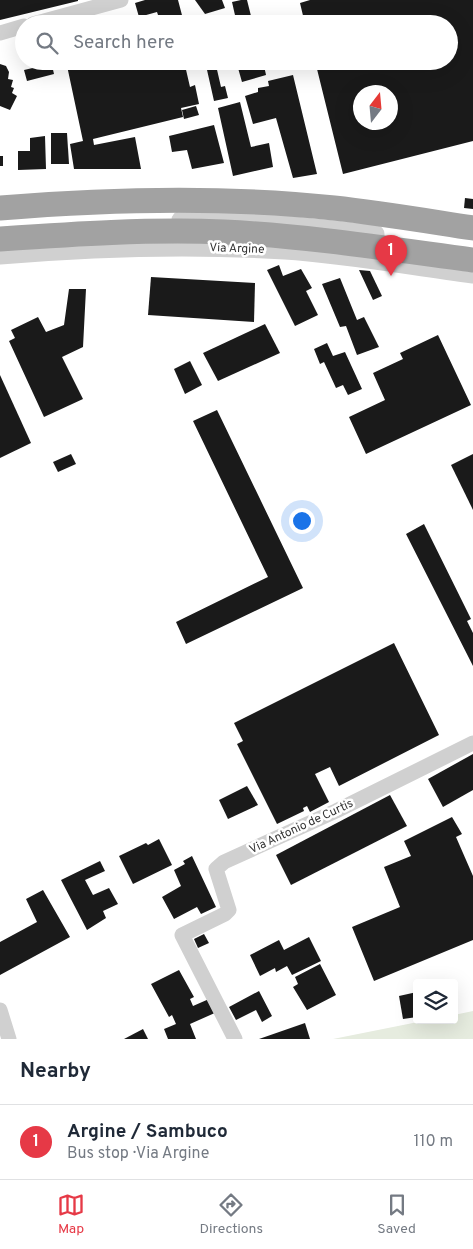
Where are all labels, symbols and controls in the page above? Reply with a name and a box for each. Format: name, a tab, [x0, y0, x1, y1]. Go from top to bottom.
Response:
search box	[15, 15, 458, 70]
icon: search	[33, 29, 61, 57]
text: Search here	[73, 31, 175, 55]
north arrow	[353, 85, 398, 130]
pin: 1	[375, 235, 407, 276]
street label: Via Argine	[209, 240, 265, 258]
your location	[289, 508, 315, 534]
street label: Via Antonio de Curtis	[247, 796, 356, 858]
map controls	[413, 979, 458, 1024]
button: layers	[413, 979, 458, 1024]
text: Nearby	[20, 1058, 91, 1085]
text: Argine / Sambuco	[67, 1120, 228, 1144]
text: 1	[33, 1132, 39, 1152]
text: 110 m	[413, 1132, 453, 1152]
text: Bus stop · Via Argine	[67, 1144, 209, 1164]
tab: Map	[57, 1191, 85, 1238]
tab: Directions	[199, 1191, 263, 1238]
tab: Saved	[377, 1191, 416, 1238]

